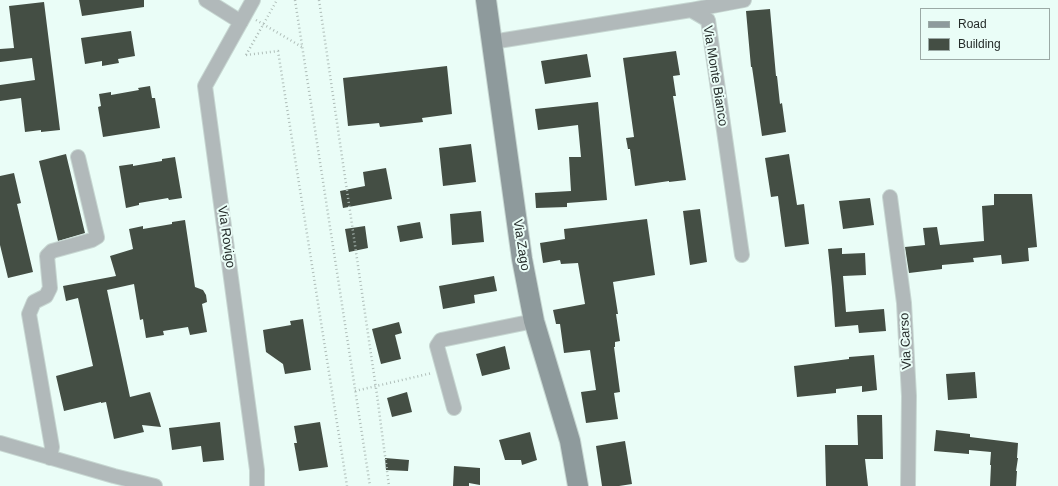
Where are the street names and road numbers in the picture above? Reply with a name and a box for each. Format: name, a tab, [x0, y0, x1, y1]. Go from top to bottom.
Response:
street label: Via Monte Bianco	[699, 25, 731, 127]
street label: Via Rovigo	[214, 205, 238, 269]
street label: Via Zago	[509, 218, 533, 272]
street label: Via Carso	[897, 312, 915, 370]

